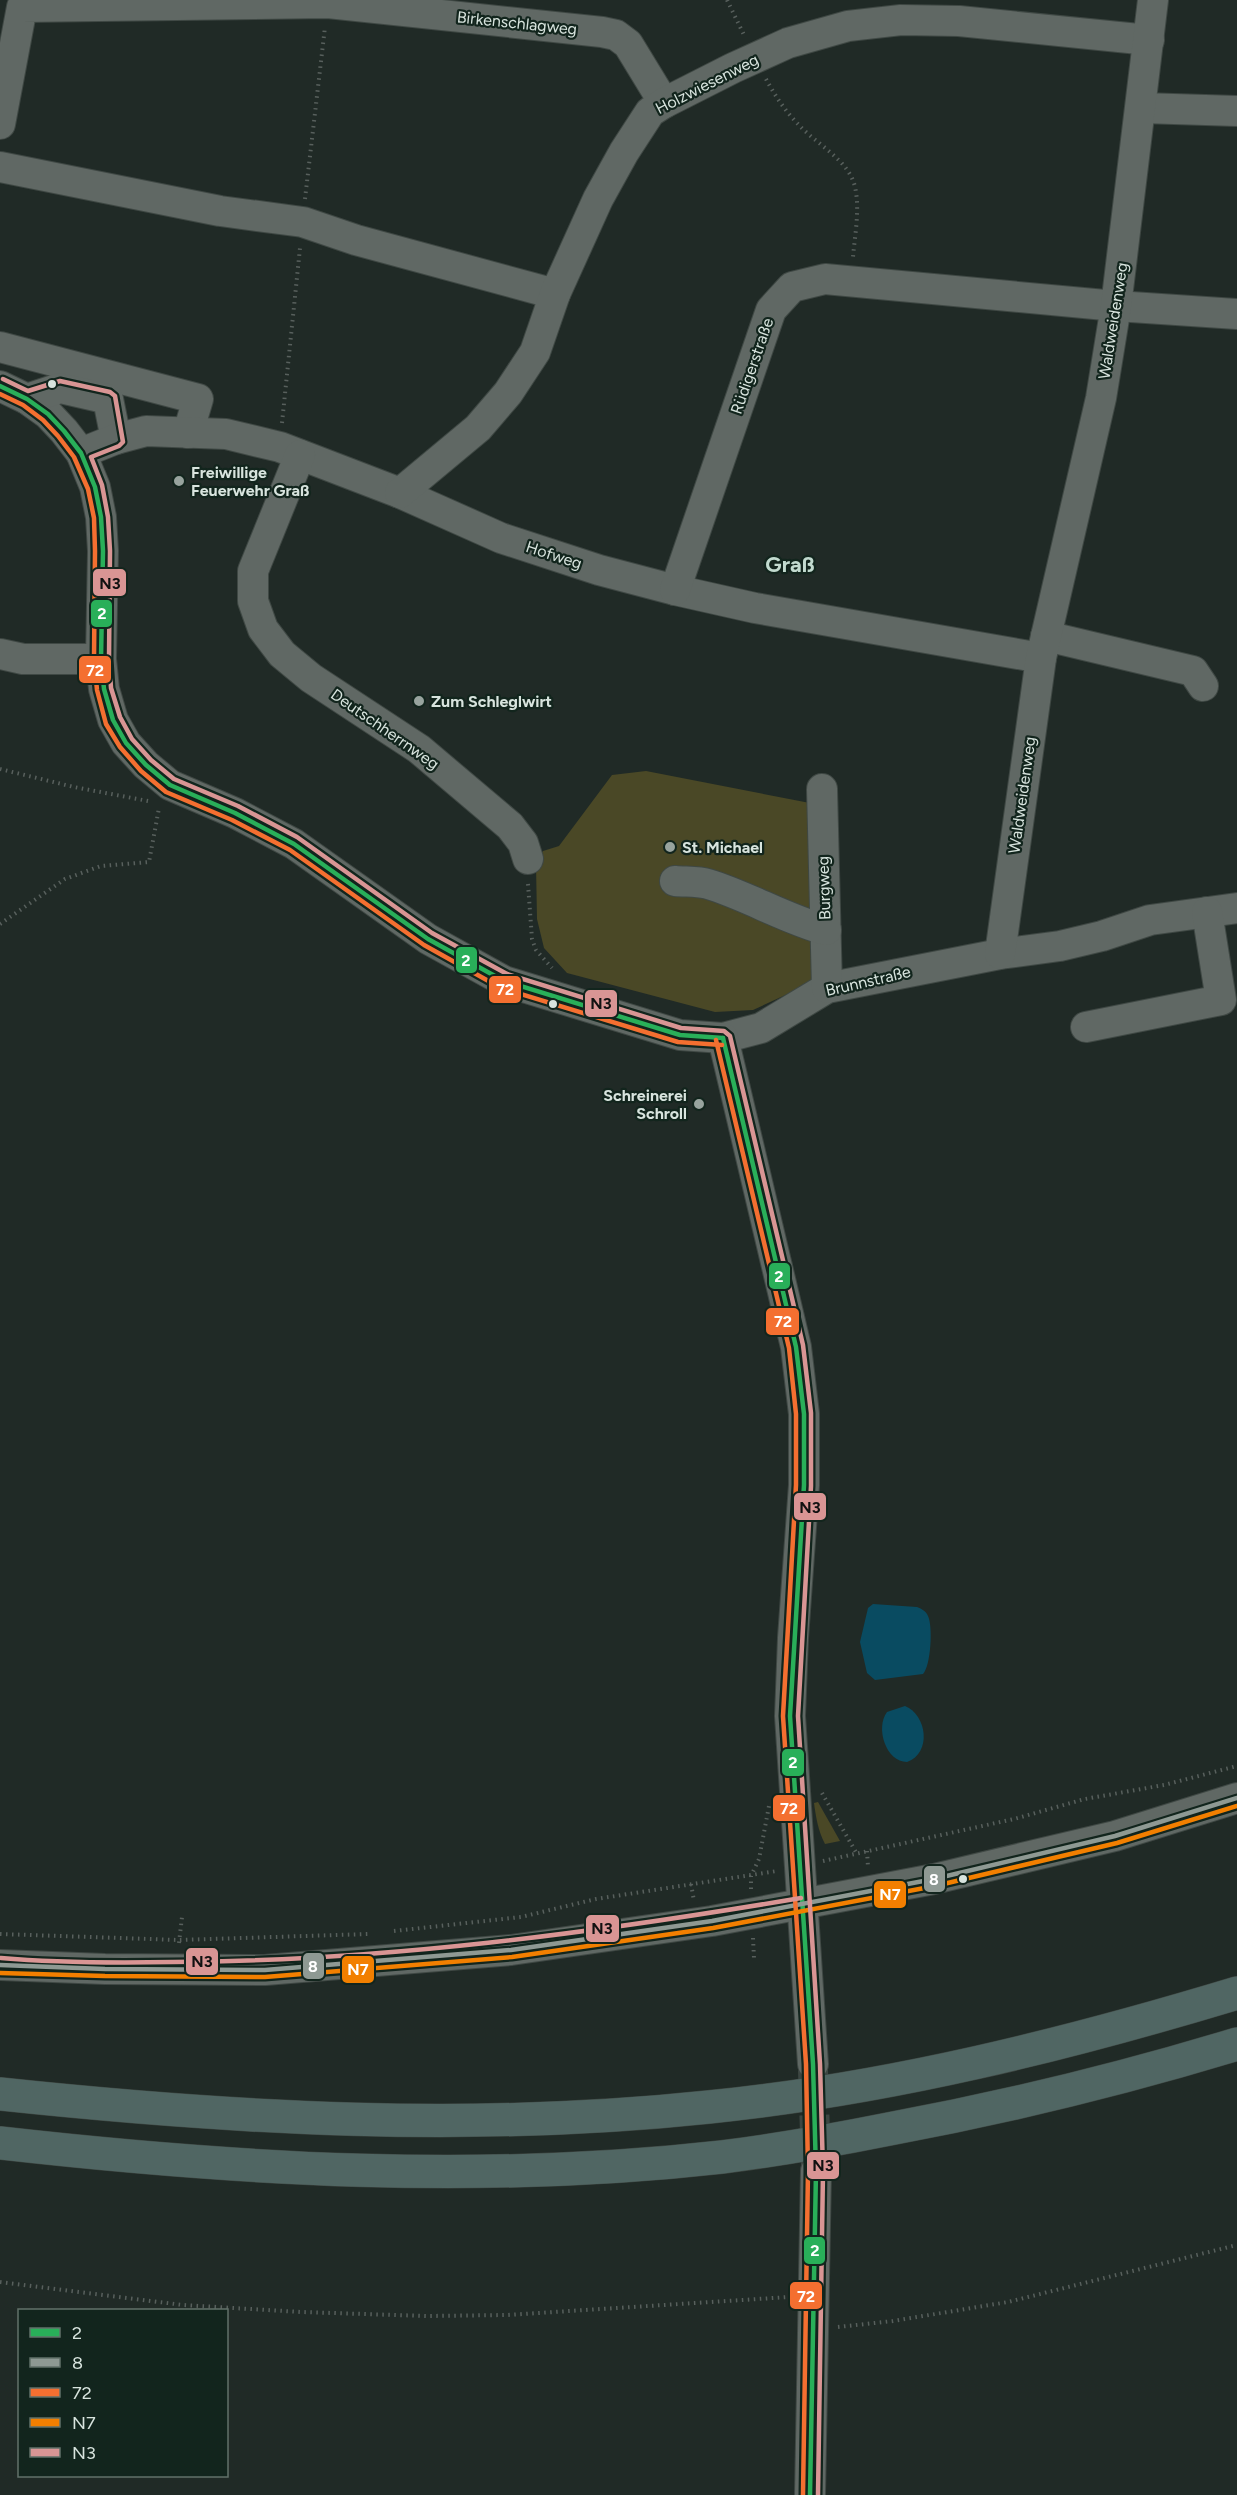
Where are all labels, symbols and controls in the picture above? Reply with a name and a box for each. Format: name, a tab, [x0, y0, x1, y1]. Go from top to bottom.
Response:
street label: Birkenschlagweg	[456, 7, 578, 39]
street label: Holzwiesenweg	[652, 50, 762, 118]
street label: Waldweidenweg	[1094, 261, 1132, 381]
street label: Rüdigerstraße	[727, 315, 777, 417]
unlabelled marker	[46, 378, 58, 390]
place label: Freiwillige Feuerwehr Graß	[191, 463, 309, 500]
marker: Freiwillige Feuerwehr Graß	[172, 474, 186, 488]
street label: Hofweg	[524, 537, 584, 573]
district label: Graß	[765, 551, 815, 578]
line badge: N3	[92, 568, 127, 597]
text: N3	[99, 574, 121, 593]
line badge: 2	[90, 599, 113, 628]
text: 2	[97, 604, 107, 623]
line badge: 72	[78, 655, 112, 684]
text: 72	[86, 661, 104, 680]
street label: Deutschherrnweg	[327, 685, 443, 773]
place label: Zum Schleglwirt	[431, 692, 552, 711]
marker: Zum Schleglwirt	[412, 694, 426, 708]
street label: Waldweidenweg	[1004, 735, 1040, 855]
place label: St. Michael	[682, 838, 763, 857]
marker: St. Michael	[663, 840, 677, 854]
street label: Burgweg	[813, 856, 835, 920]
line badge: 2	[455, 946, 478, 974]
text: 2	[461, 951, 471, 970]
street label: Brunnstraße	[824, 962, 913, 1000]
line badge: 72	[488, 975, 522, 1004]
text: 72	[496, 980, 514, 999]
line badge: N3	[584, 989, 618, 1018]
text: N3	[590, 994, 612, 1013]
unlabelled marker	[547, 998, 559, 1010]
place label: Schreinerei Schroll	[603, 1086, 687, 1123]
marker: Schreinerei Schroll	[692, 1097, 706, 1111]
line badge: 2	[768, 1262, 791, 1290]
text: 2	[774, 1267, 784, 1286]
line badge: 72	[765, 1307, 800, 1336]
text: 72	[774, 1312, 792, 1331]
line badge: N3	[793, 1492, 827, 1521]
text: N3	[799, 1498, 821, 1517]
line badge: 2	[781, 1748, 805, 1777]
text: 2	[788, 1753, 798, 1772]
line badge: 72	[772, 1794, 806, 1822]
text: 72	[780, 1799, 798, 1818]
line badge: 8	[923, 1865, 946, 1893]
text: 8	[929, 1870, 939, 1889]
unlabelled marker	[957, 1873, 969, 1885]
line badge: N7	[873, 1880, 907, 1909]
text: N7	[879, 1885, 901, 1904]
line badge: N3	[585, 1914, 620, 1943]
text: N3	[591, 1919, 613, 1938]
line badge: N3	[185, 1947, 219, 1976]
text: N3	[191, 1952, 213, 1971]
line badge: 8	[302, 1952, 325, 1980]
line badge: N7	[341, 1955, 375, 1984]
text: 8	[308, 1957, 318, 1976]
text: N7	[347, 1960, 369, 1979]
line badge: N3	[806, 2151, 840, 2180]
text: N3	[812, 2156, 834, 2175]
line badge: 2	[803, 2236, 826, 2265]
text: 2	[810, 2241, 820, 2260]
line badge: 72	[789, 2281, 823, 2310]
text: 72	[797, 2287, 815, 2306]
legend	[18, 2309, 228, 2477]
text: 2	[72, 2322, 82, 2344]
text: 8	[72, 2352, 83, 2374]
text: 72	[72, 2382, 92, 2404]
text: N7	[72, 2412, 96, 2434]
text: N3	[72, 2442, 96, 2464]

